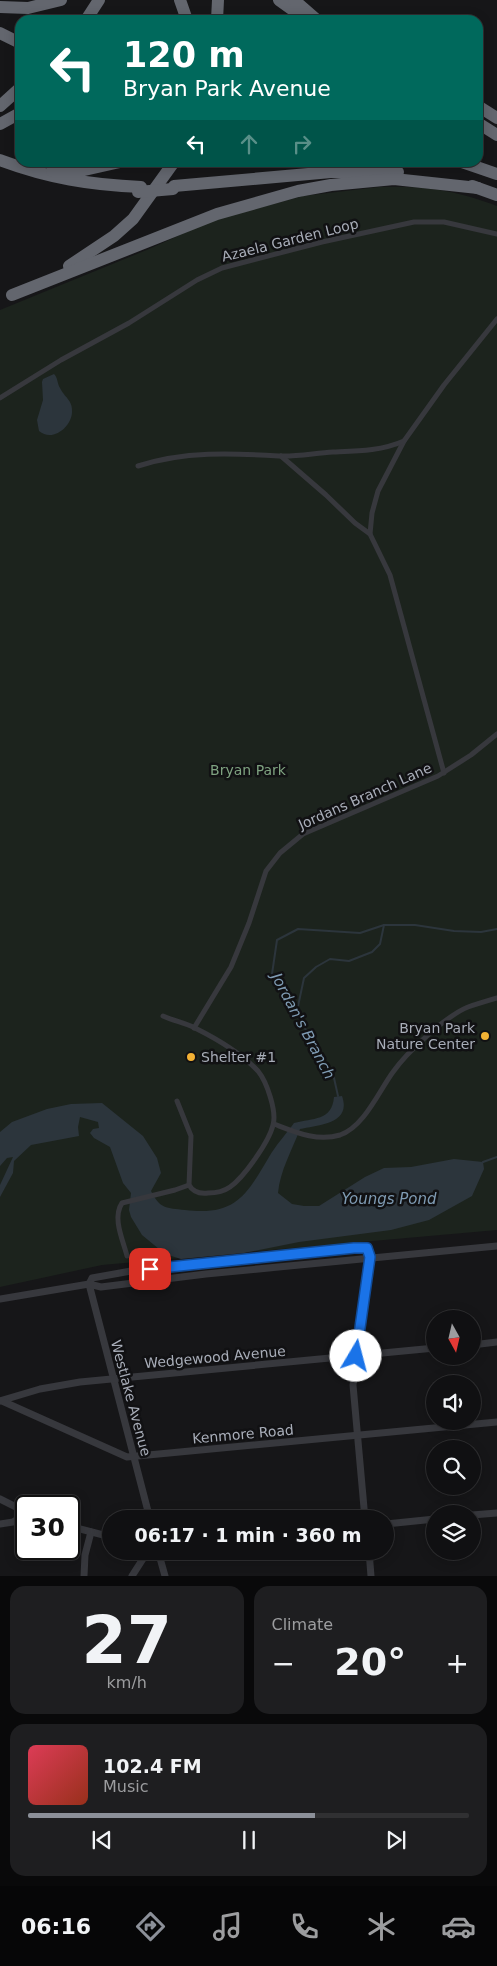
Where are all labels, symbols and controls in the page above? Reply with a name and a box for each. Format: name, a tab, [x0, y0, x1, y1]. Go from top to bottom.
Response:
icon: left	[40, 35, 105, 100]
text: 120 m	[123, 35, 245, 75]
text: Bryan Park Avenue	[123, 76, 331, 101]
icon: left	[182, 130, 210, 158]
icon: ahead	[235, 130, 263, 158]
icon: right	[288, 130, 316, 158]
street label: Azaela Garden Loop	[220, 215, 360, 265]
street label: Jordans Branch Lane	[295, 759, 434, 833]
park label: Bryan Park	[210, 762, 287, 778]
water label: Jordan's Branch	[266, 967, 339, 1082]
place label: Bryan Park Nature Center	[376, 1020, 476, 1052]
marker: Bryan Park Nature Center	[479, 1030, 491, 1042]
place label: Shelter #1	[201, 1049, 276, 1065]
marker: Shelter #1	[185, 1051, 197, 1063]
water label: Youngs Pond	[341, 1190, 437, 1208]
pin	[129, 1248, 171, 1290]
icon: arrive	[136, 1255, 164, 1283]
north arrow	[426, 1310, 481, 1365]
map controls	[426, 1310, 481, 1560]
position arrow	[329, 1329, 381, 1381]
street label: Westlake Avenue	[108, 1338, 154, 1458]
street label: Wedgewood Avenue	[144, 1343, 286, 1371]
button: sound	[426, 1375, 481, 1430]
street label: Kenmore Road	[192, 1422, 294, 1446]
button: search	[426, 1440, 481, 1495]
speed limit sign: 30	[15, 1495, 80, 1560]
button: layers	[426, 1505, 481, 1560]
text: 06:17 · 1 min · 360 m	[134, 1524, 362, 1546]
text: 27	[82, 1603, 172, 1678]
text: Climate	[272, 1615, 333, 1634]
text: 20°	[334, 1640, 406, 1684]
text: −	[272, 1647, 295, 1680]
text: +	[446, 1647, 469, 1680]
text: km/h	[107, 1673, 147, 1692]
text: 102.4 FM	[103, 1755, 202, 1777]
text: Music	[103, 1777, 149, 1796]
icon: previous	[88, 1826, 116, 1854]
icon: pause	[235, 1826, 263, 1854]
icon: next	[382, 1826, 410, 1854]
icon: directions	[133, 1909, 168, 1944]
icon: music	[210, 1909, 245, 1944]
icon: phone	[287, 1909, 322, 1944]
icon: climate	[364, 1909, 399, 1944]
icon: car	[441, 1909, 476, 1944]
text: 06:16	[21, 1914, 91, 1939]

